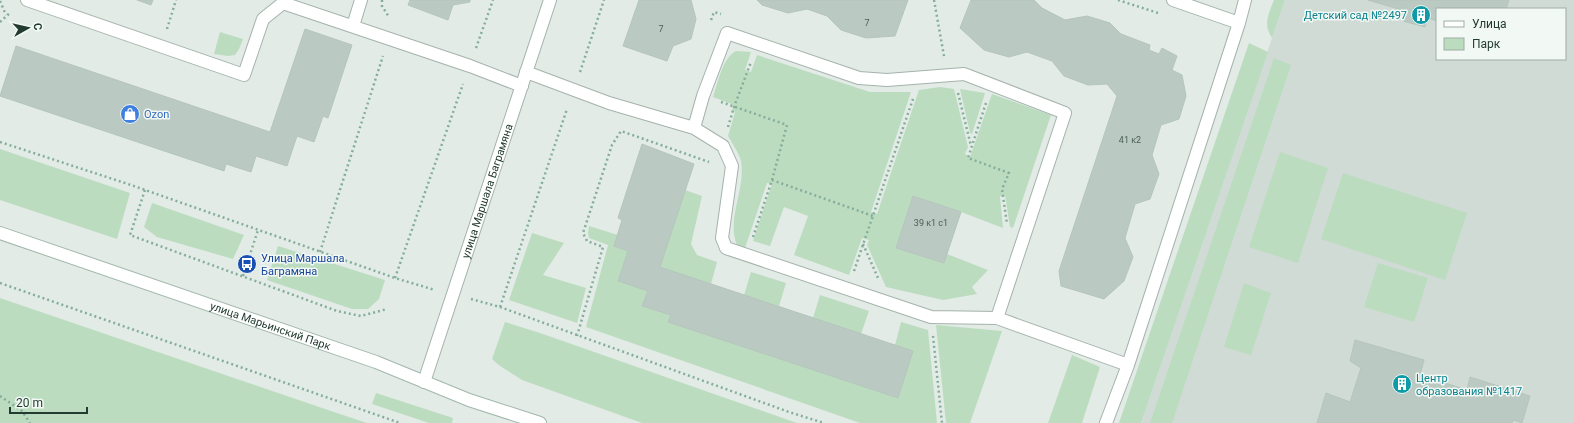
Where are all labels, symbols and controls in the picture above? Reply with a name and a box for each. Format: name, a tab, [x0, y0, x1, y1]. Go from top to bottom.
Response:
building icon: Детский сад №2497	[1410, 4, 1432, 26]
north arrow	[8, 8, 48, 48]
legend	[1436, 8, 1566, 60]
place label: Детский сад №2497	[1304, 9, 1407, 22]
text: Улица	[1472, 17, 1507, 31]
house number: 7	[864, 18, 870, 28]
text: С	[30, 22, 44, 31]
house number: 7	[658, 24, 664, 34]
text: Парк	[1472, 37, 1501, 51]
shop icon: Ozon	[119, 103, 141, 125]
place label: Ozon	[144, 108, 169, 121]
street label: улица Маршала Баграмяна	[459, 122, 515, 260]
house number: 41 к2	[1119, 135, 1141, 145]
house number: 39 к1 с1	[914, 218, 948, 228]
place label: Улица Маршала Баграмяна	[261, 252, 344, 278]
bus stop icon: Улица Маршала Баграмяна	[236, 253, 258, 275]
street label: улица Марьинский Парк	[209, 299, 333, 353]
place label: Центр образования №1417	[1416, 372, 1522, 398]
building icon: Центр образования №1417	[1391, 373, 1413, 395]
scale bar	[10, 389, 87, 415]
text: 20 m	[16, 396, 43, 410]

